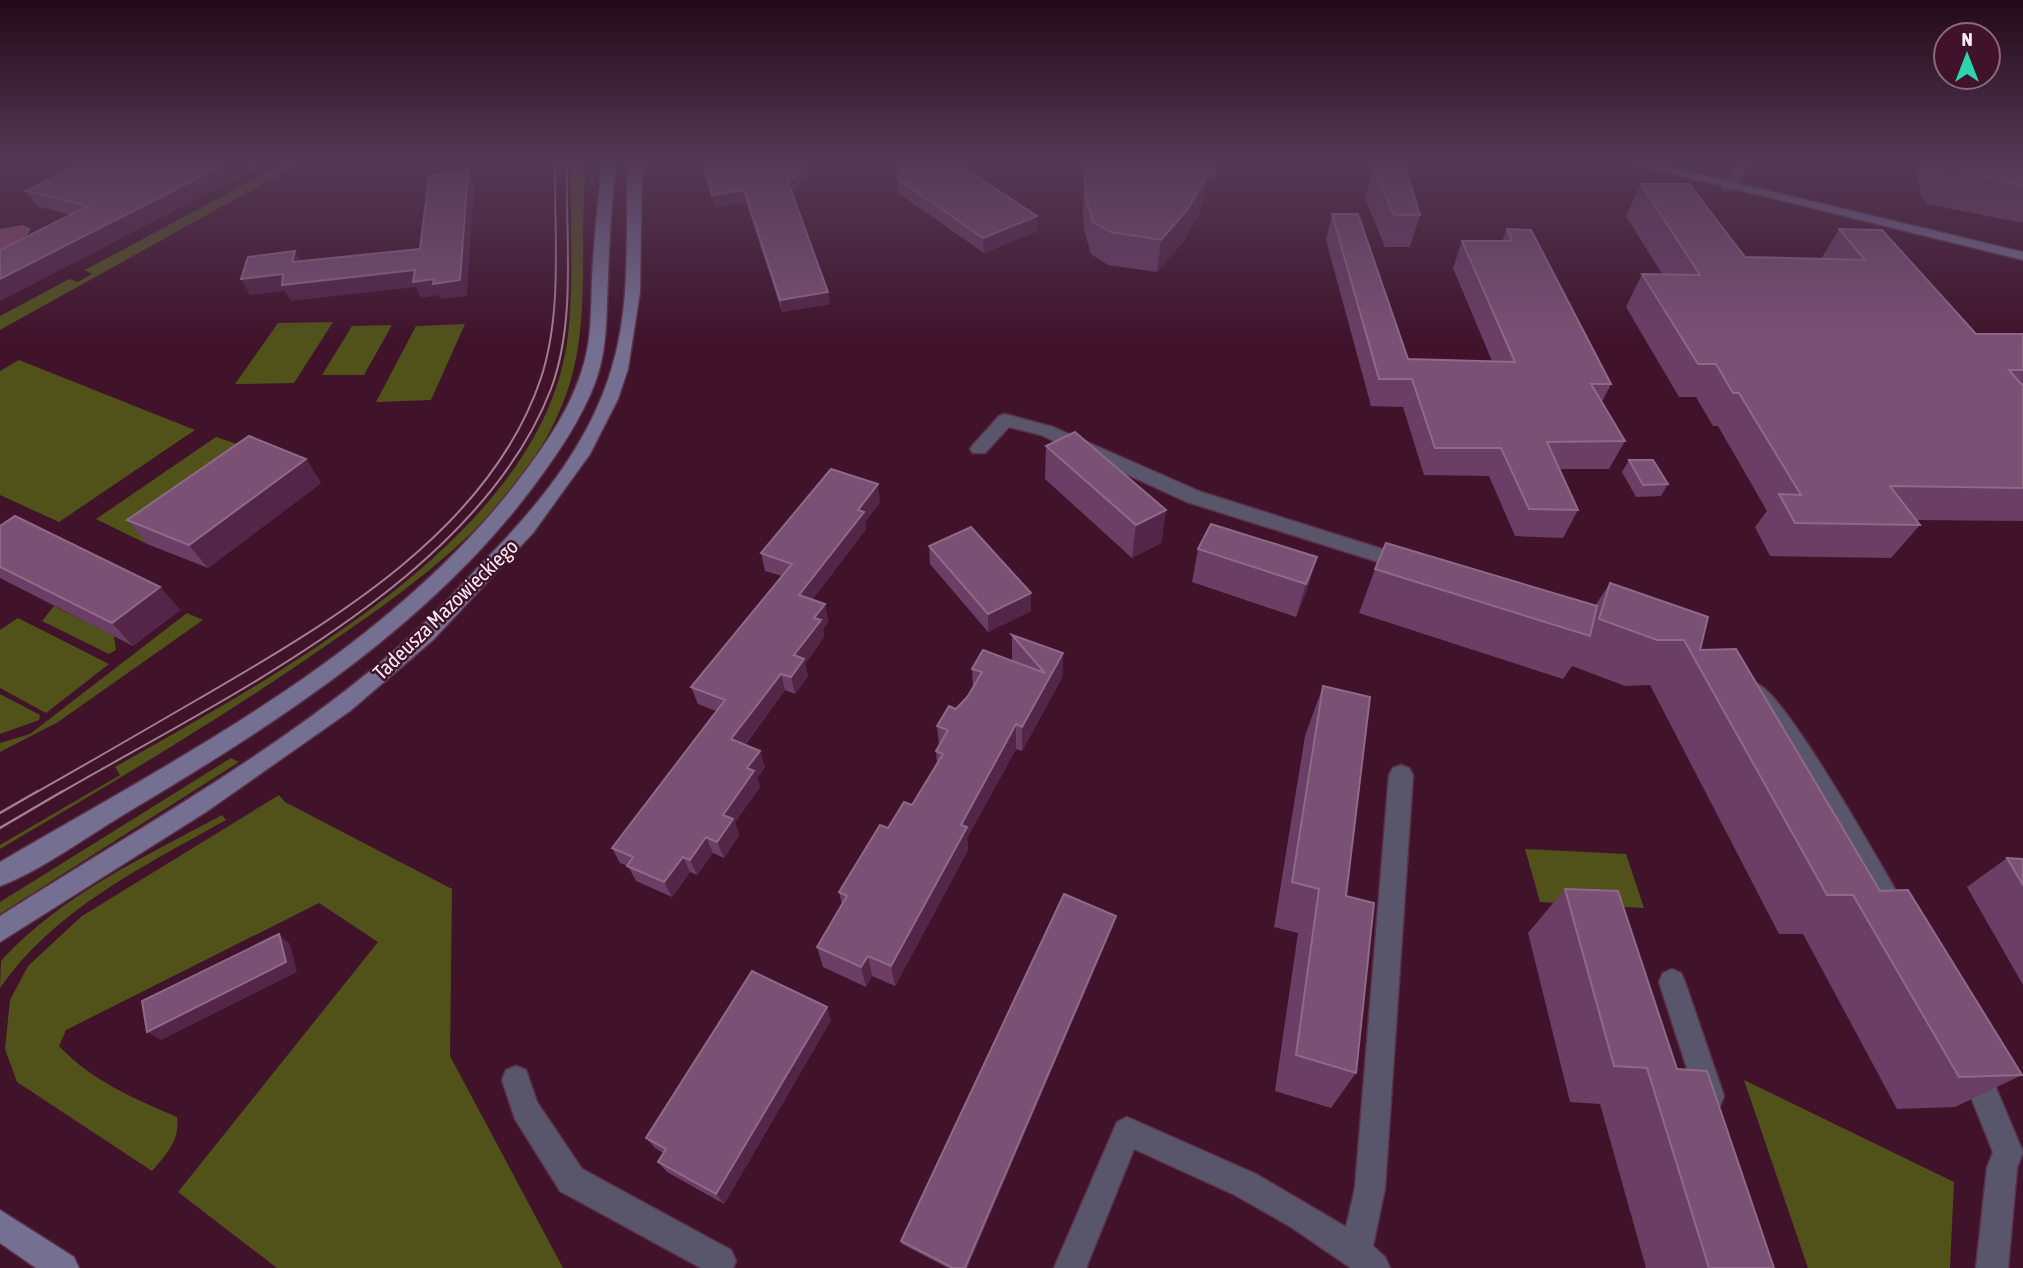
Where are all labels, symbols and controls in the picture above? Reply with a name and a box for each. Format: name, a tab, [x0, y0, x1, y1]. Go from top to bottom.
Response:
north arrow	[1932, 21, 2002, 91]
text: N	[1961, 28, 1973, 50]
street label: Tadeusza Mazowieckiego	[368, 534, 522, 684]

